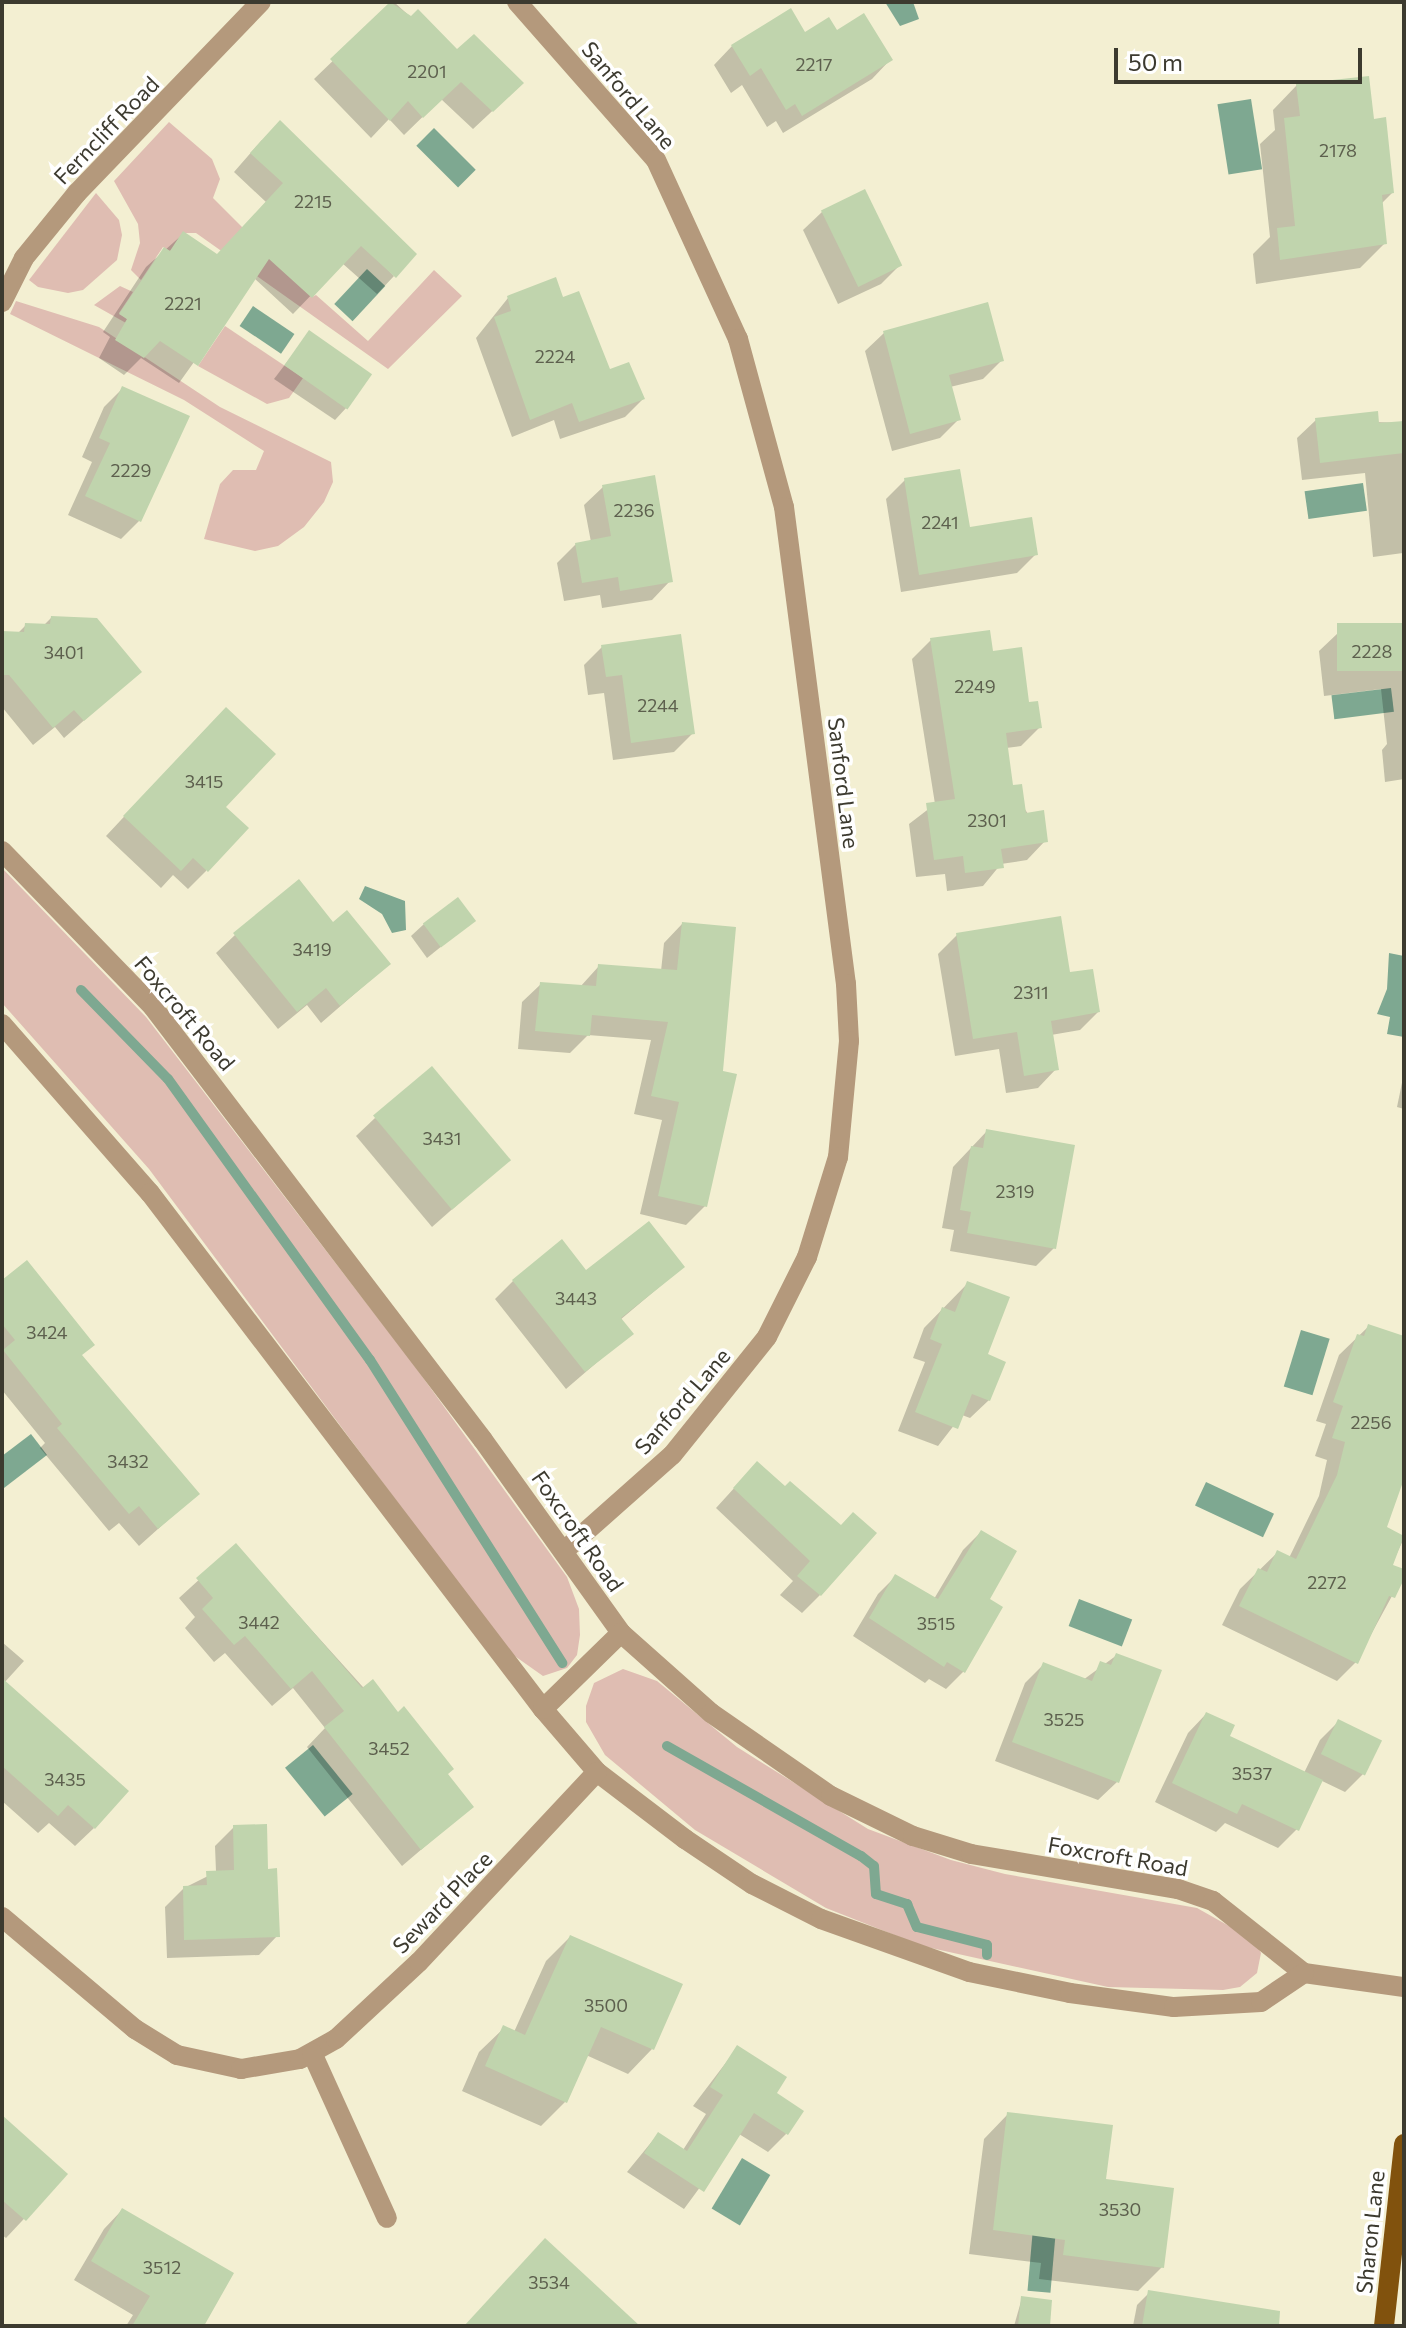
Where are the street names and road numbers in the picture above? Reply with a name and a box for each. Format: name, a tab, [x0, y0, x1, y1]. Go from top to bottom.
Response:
street label: Sanford Lane	[576, 36, 682, 154]
street label: Ferncliff Road	[48, 71, 164, 189]
street label: Sanford Lane	[823, 716, 865, 850]
street label: Foxcroft Road	[129, 950, 241, 1076]
street label: Sanford Lane	[629, 1343, 735, 1459]
street label: Foxcroft Road	[527, 1465, 629, 1597]
street label: Foxcroft Road	[1046, 1831, 1190, 1881]
street label: Seward Place	[387, 1845, 497, 1959]
street label: Sharon Lane	[1350, 2169, 1390, 2295]

